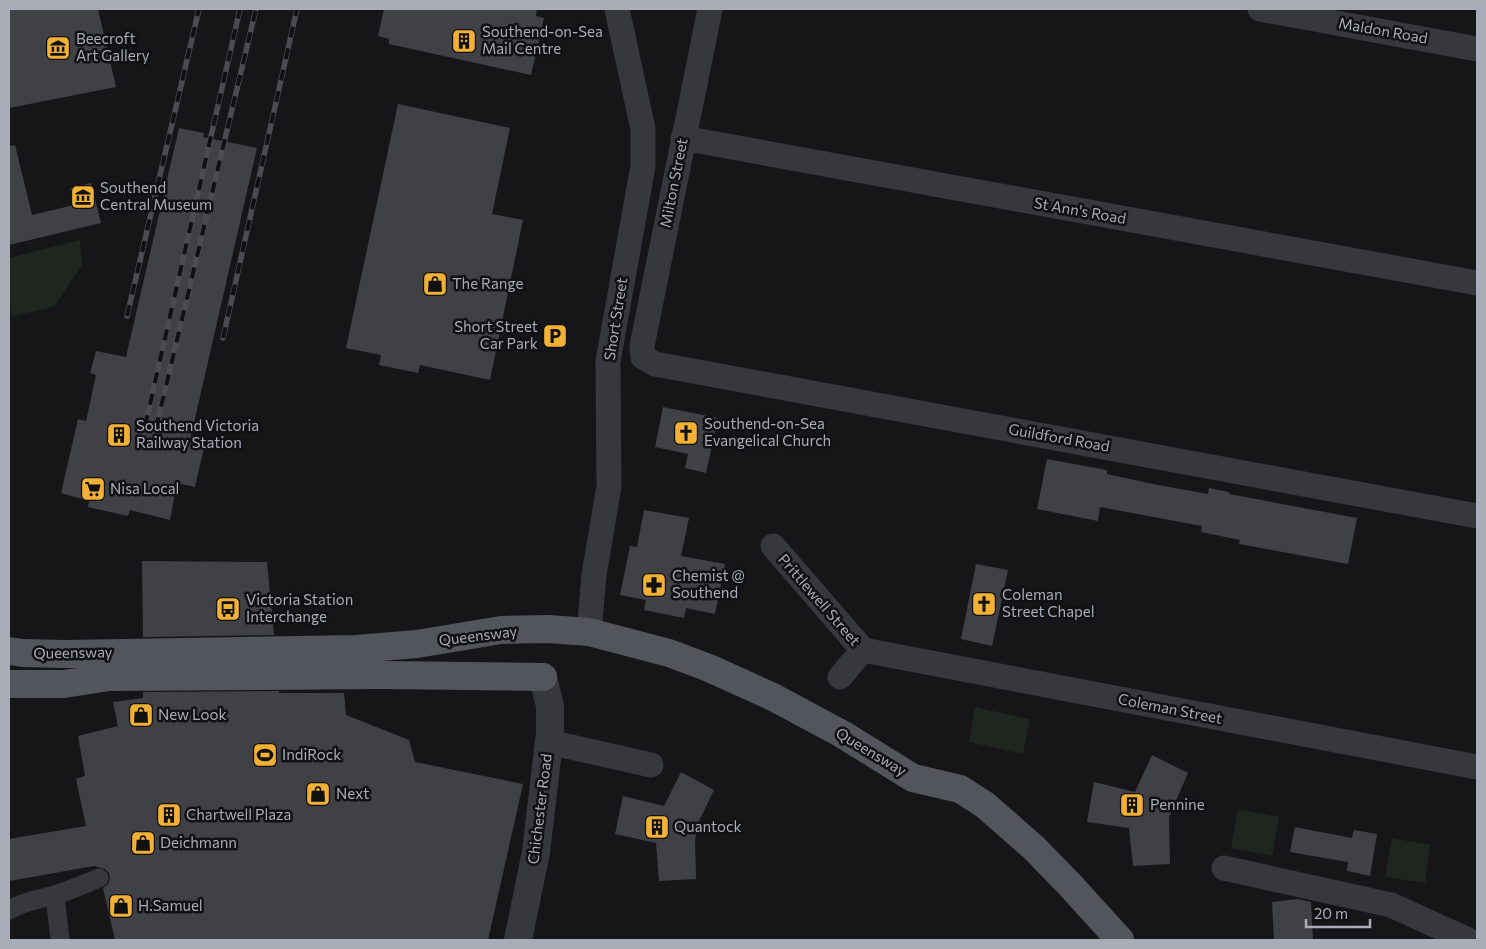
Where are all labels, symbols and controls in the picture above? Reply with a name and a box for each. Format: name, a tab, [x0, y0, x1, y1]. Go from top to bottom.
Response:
street label: Maldon Road	[1337, 13, 1429, 47]
place label: Southend-on-Sea Mail Centre	[482, 22, 603, 57]
building icon: Southend-on-Sea Mail Centre	[451, 28, 477, 54]
place label: Beecroft Art Gallery	[76, 29, 150, 64]
museum icon: Beecroft Art Gallery	[45, 35, 71, 61]
street label: Milton Street	[656, 136, 691, 229]
place label: Southend Central Museum	[100, 178, 212, 213]
museum icon: Southend Central Museum	[70, 184, 96, 210]
street label: St Ann's Road	[1033, 193, 1128, 227]
shop icon: The Range	[422, 271, 448, 297]
place label: The Range	[452, 274, 523, 292]
street label: Short Street	[600, 276, 630, 362]
place label: Short Street Car Park	[454, 317, 538, 352]
parking icon: Short Street Car Park	[542, 323, 568, 349]
place label: Southend-on-Sea Evangelical Church	[704, 414, 831, 449]
place label: Southend Victoria Railway Station	[136, 416, 259, 451]
street label: Guildford Road	[1007, 419, 1111, 455]
church icon: Southend-on-Sea Evangelical Church	[673, 420, 699, 446]
building icon: Southend Victoria Railway Station	[106, 422, 132, 448]
supermarket icon: Nisa Local	[80, 476, 106, 502]
place label: Nisa Local	[110, 479, 179, 497]
street label: Prittlewell Street	[775, 550, 864, 649]
place label: Chemist @ Southend	[672, 566, 745, 601]
pharmacy icon: Chemist @ Southend	[641, 572, 667, 598]
place label: Coleman Street Chapel	[1002, 585, 1095, 620]
place label: Victoria Station Interchange	[246, 590, 353, 625]
church icon: Coleman Street Chapel	[971, 591, 997, 617]
bus stop icon: Victoria Station Interchange	[215, 596, 241, 622]
street label: Queensway	[438, 621, 518, 649]
street label: Queensway	[33, 642, 113, 662]
street label: Coleman Street	[1117, 689, 1224, 727]
shop icon: New Look	[128, 702, 154, 728]
place label: New Look	[158, 705, 227, 723]
street label: Queensway	[833, 723, 910, 779]
sports icon: IndiRock	[252, 742, 278, 768]
place label: IndiRock	[282, 745, 341, 763]
street label: Chichester Road	[523, 753, 555, 865]
shop icon: Next	[305, 781, 331, 807]
place label: Next	[336, 784, 369, 802]
building icon: Pennine	[1119, 792, 1145, 818]
place label: Pennine	[1150, 795, 1205, 813]
building icon: Chartwell Plaza	[156, 802, 182, 828]
place label: Chartwell Plaza	[186, 805, 291, 823]
building icon: Quantock	[644, 814, 670, 840]
place label: Quantock	[674, 817, 742, 835]
shop icon: Deichmann	[130, 830, 156, 856]
place label: Deichmann	[160, 833, 237, 851]
shop icon: H.Samuel	[108, 893, 134, 919]
place label: H.Samuel	[138, 896, 203, 914]
scale bar	[1306, 896, 1370, 928]
text: 20 m	[1314, 904, 1348, 922]

